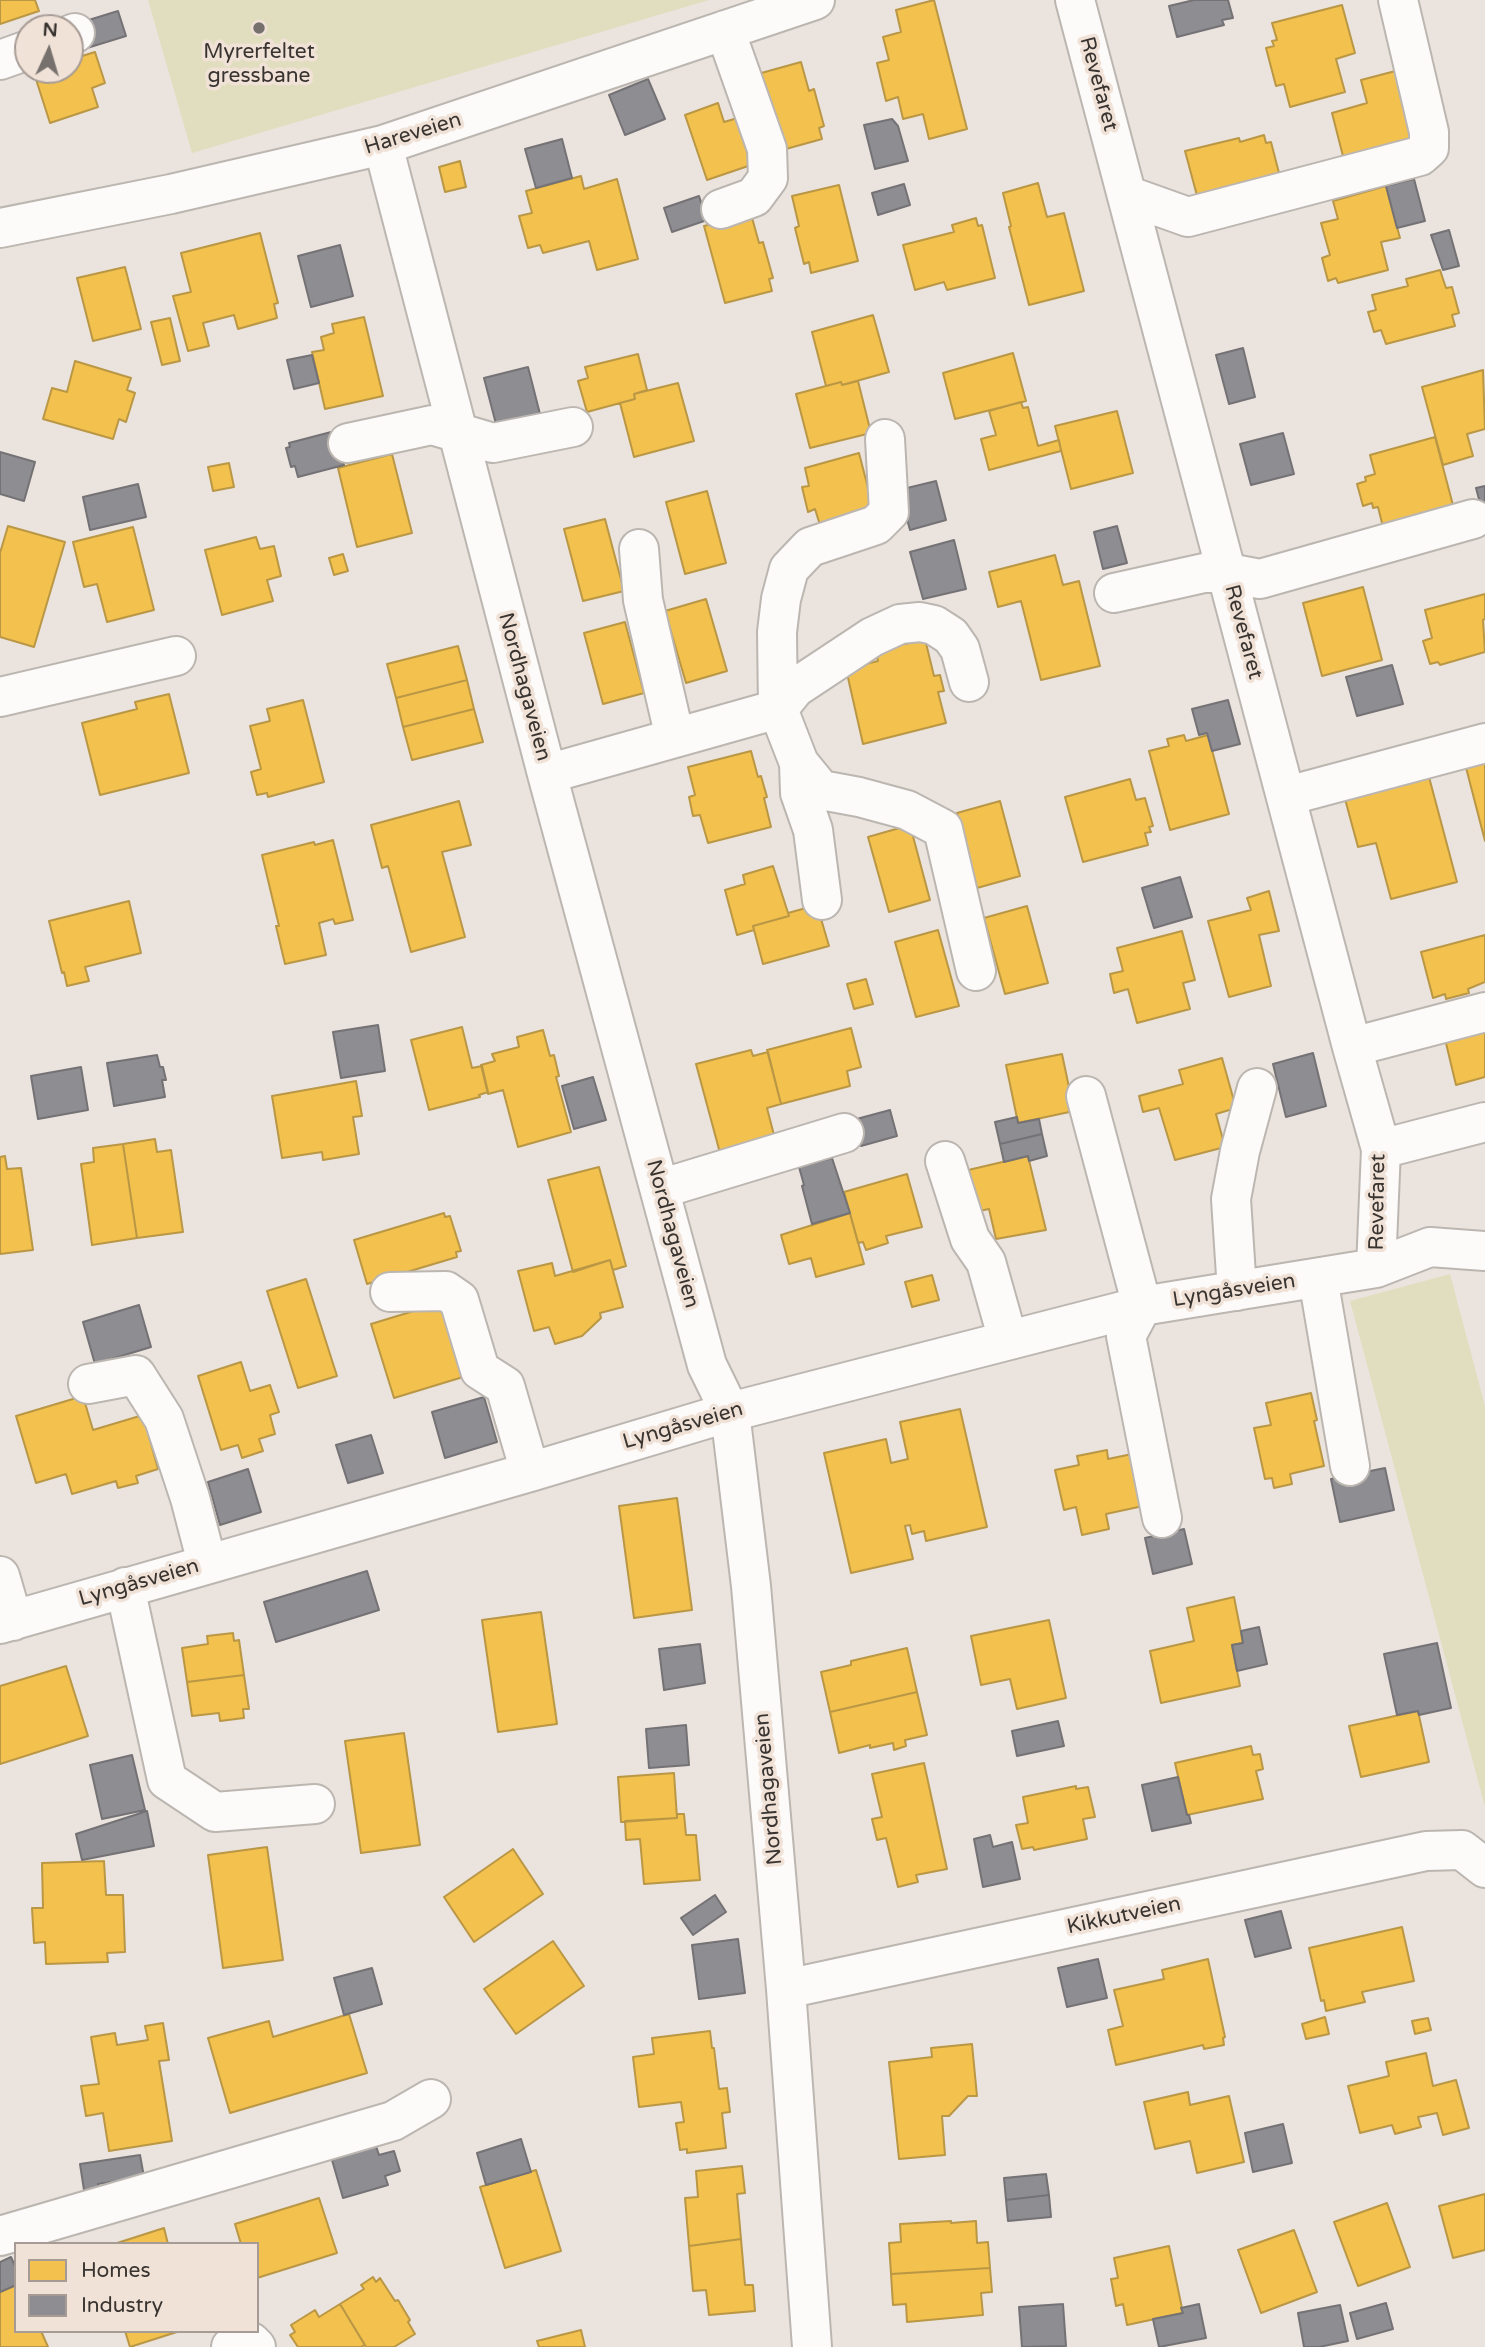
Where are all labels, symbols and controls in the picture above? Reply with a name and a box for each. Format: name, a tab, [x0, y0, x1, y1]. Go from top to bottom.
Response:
north arrow	[14, 14, 84, 84]
text: N	[42, 19, 59, 42]
marker: Myrerfeltet gressbane	[251, 20, 267, 36]
street label: Revefaret	[1073, 34, 1123, 134]
place label: Myrerfeltet gressbane	[203, 39, 315, 89]
street label: Hareveien	[362, 107, 464, 161]
street label: Revefaret	[1218, 582, 1268, 682]
street label: Nordhagaveien	[492, 610, 556, 764]
street label: Revefaret	[1365, 1153, 1391, 1251]
street label: Nordhagaveien	[640, 1157, 704, 1311]
street label: Lyngåsveien	[1171, 1269, 1297, 1313]
street label: Lyngåsveien	[620, 1397, 746, 1455]
street label: Lyngåsveien	[76, 1554, 202, 1612]
street label: Nordhagaveien	[750, 1712, 788, 1866]
street label: Kikkutveien	[1065, 1892, 1183, 1940]
legend	[14, 2242, 259, 2333]
text: Homes	[81, 2258, 151, 2283]
text: Industry	[81, 2293, 163, 2318]

